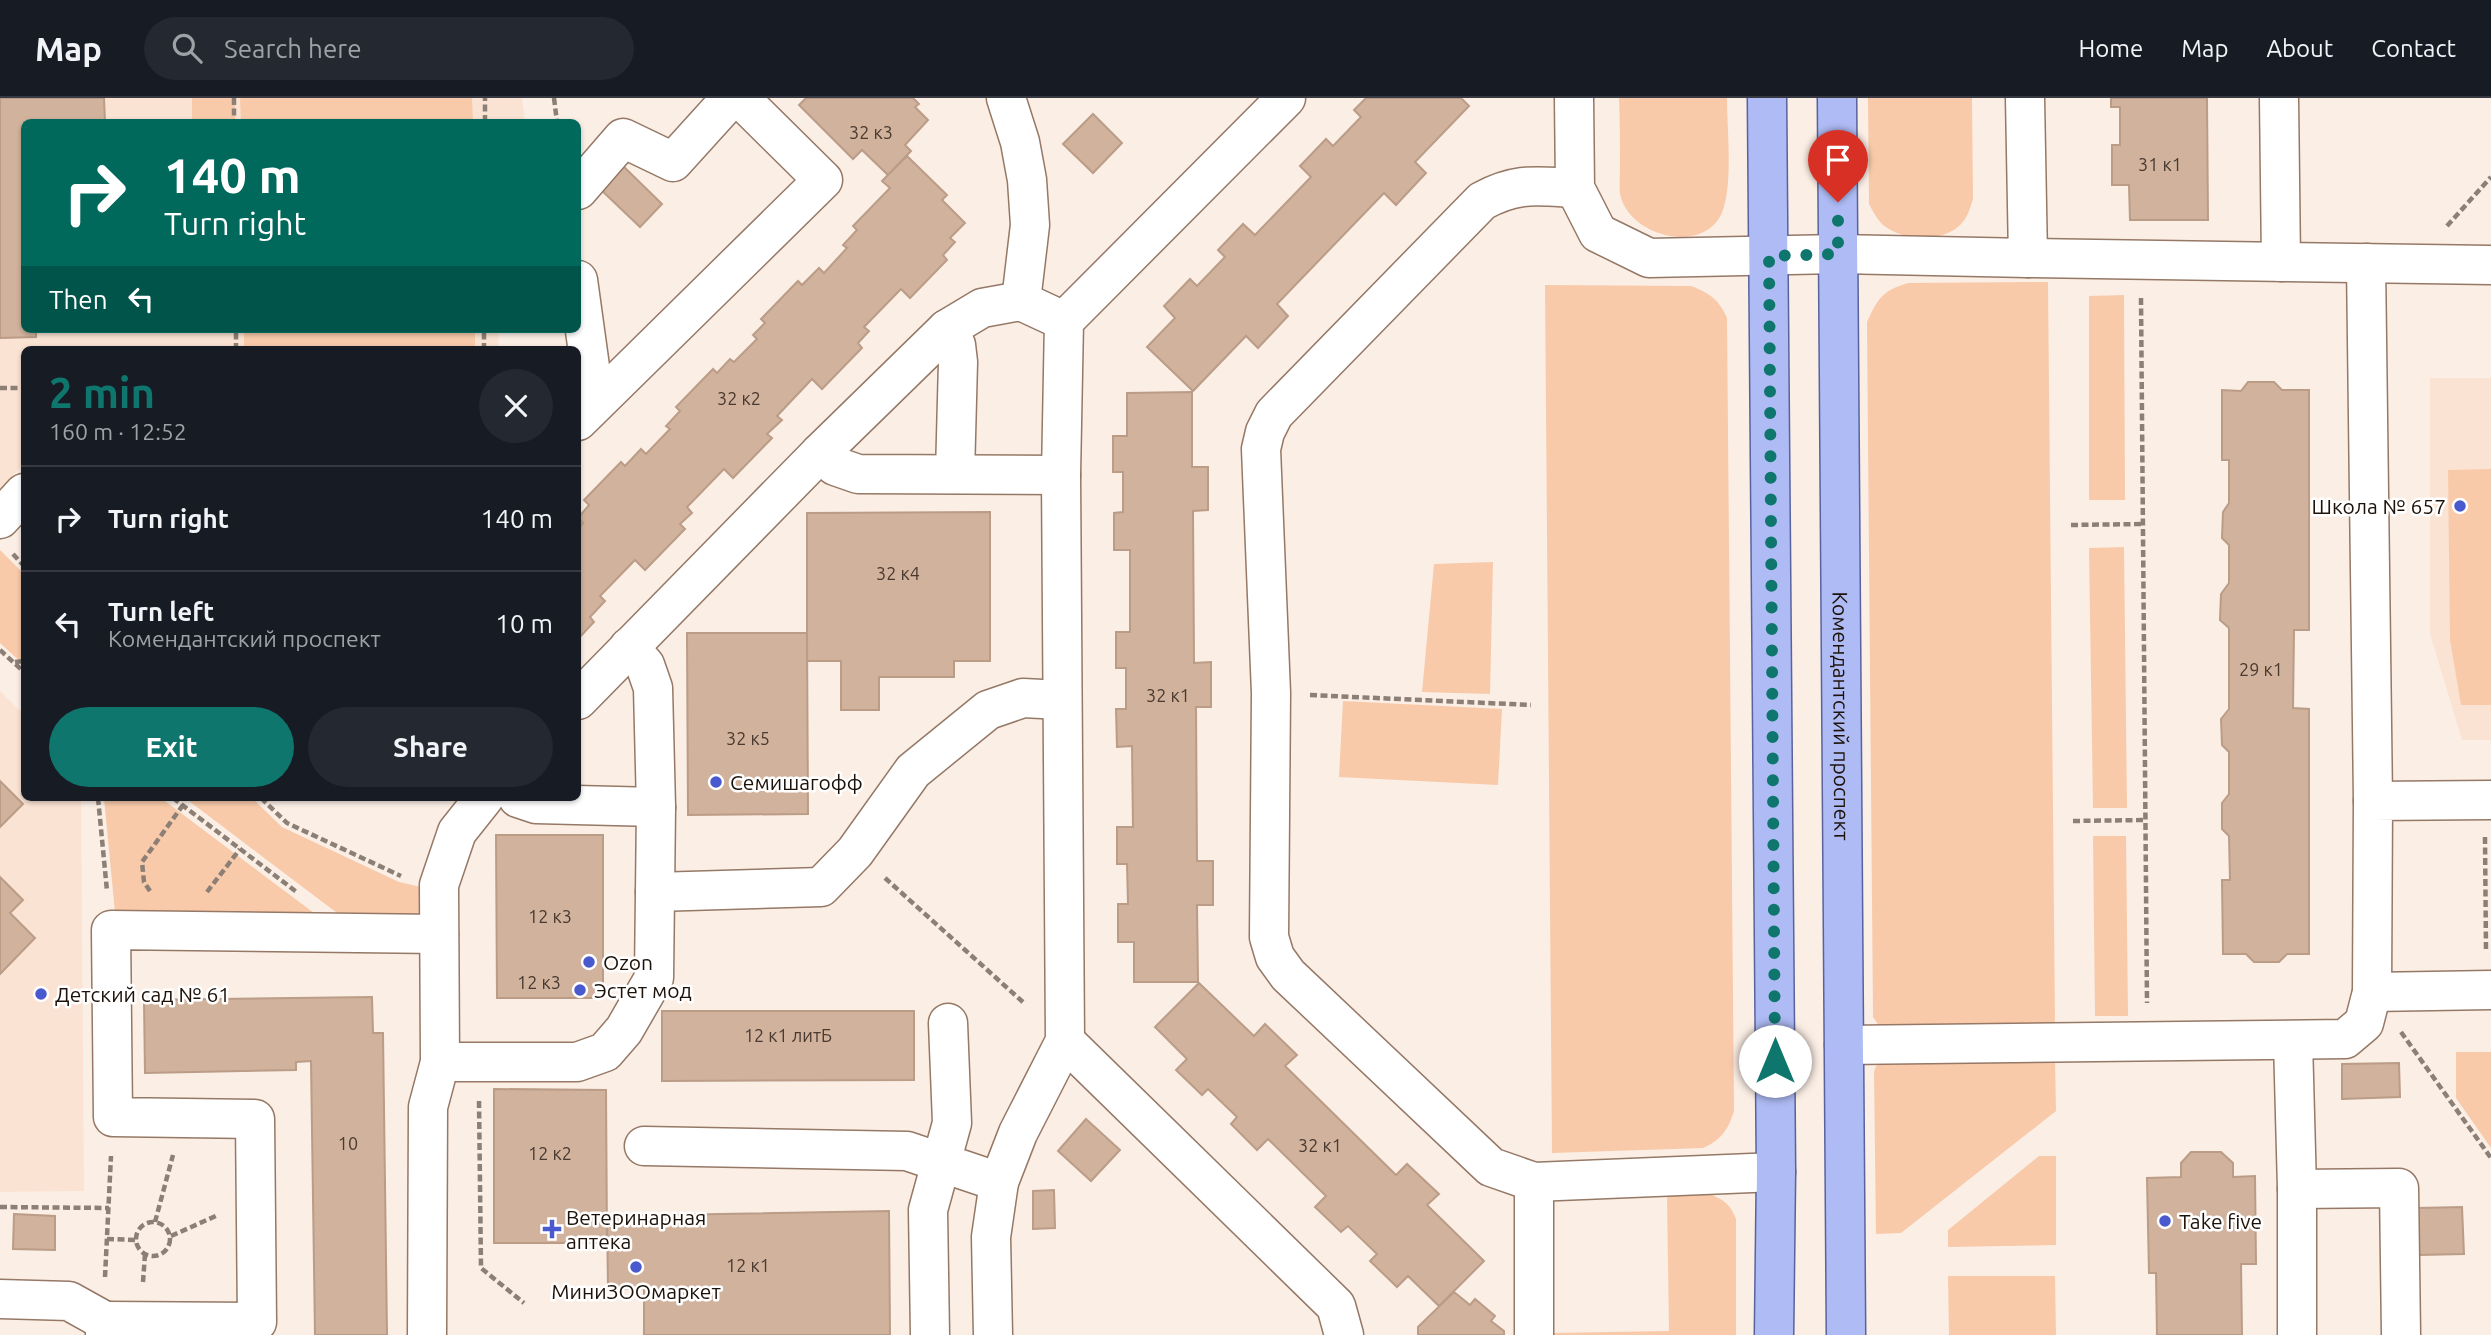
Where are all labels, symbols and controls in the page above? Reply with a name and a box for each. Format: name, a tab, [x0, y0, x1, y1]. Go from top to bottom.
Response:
search box	[144, 17, 634, 80]
icon: search	[168, 29, 206, 67]
text: Map	[35, 30, 102, 67]
text: Search here	[224, 34, 362, 63]
text: Home	[2078, 35, 2143, 62]
text: Map	[2181, 35, 2228, 62]
text: About	[2266, 35, 2333, 62]
text: Contact	[2371, 35, 2456, 62]
house number: 32 к3	[849, 122, 893, 142]
pin	[1808, 130, 1868, 202]
icon: arrive	[1819, 141, 1857, 179]
icon: right	[49, 147, 140, 238]
text: 140 m	[164, 147, 301, 202]
house number: 31 к1	[2138, 154, 2182, 174]
text: Turn right	[164, 205, 306, 241]
icon: left	[122, 280, 160, 318]
text: Then	[49, 285, 108, 314]
text: 2 min	[49, 369, 155, 416]
button: close	[479, 369, 553, 443]
house number: 32 к2	[717, 388, 761, 408]
text: 160 m · 12:52	[49, 419, 187, 444]
place label: Школа № 657	[2312, 494, 2446, 518]
marker: Школа № 657	[2452, 498, 2468, 514]
icon: right	[49, 500, 87, 538]
text: Turn right	[108, 504, 229, 533]
text: 140 m	[481, 504, 553, 533]
house number: 32 к4	[876, 563, 920, 583]
street label: Комендантский проспект	[1829, 591, 1854, 841]
text: Turn left	[108, 597, 214, 626]
icon: left	[49, 605, 87, 643]
text: 10 m	[495, 609, 553, 638]
text: Комендантский проспект	[108, 626, 381, 651]
house number: 29 к1	[2239, 659, 2283, 679]
house number: 32 к1	[1146, 685, 1190, 705]
button: Exit	[49, 707, 294, 787]
button: Share	[308, 707, 553, 787]
house number: 32 к5	[726, 728, 770, 748]
place label: Семишагофф	[730, 770, 863, 794]
marker: Семишагофф	[708, 774, 724, 790]
house number: 12 к3	[528, 906, 572, 926]
place label: Ozon	[603, 950, 653, 974]
marker: Ozon	[581, 954, 597, 970]
house number: 12 к3	[517, 972, 561, 992]
place label: Эстет мод	[594, 978, 692, 1002]
place label: Детский сад № 61	[55, 982, 230, 1006]
marker: Эстет мод	[572, 982, 588, 998]
marker: Детский сад № 61	[33, 986, 49, 1002]
position arrow	[1738, 1024, 1812, 1098]
house number: 12 к1 литБ	[744, 1025, 832, 1045]
house number: 10	[338, 1133, 358, 1153]
house number: 32 к1	[1298, 1135, 1342, 1155]
house number: 12 к2	[528, 1143, 572, 1163]
place label: Ветеринарная аптека	[566, 1205, 706, 1253]
place label: Take five	[2179, 1209, 2262, 1233]
marker: Take five	[2157, 1213, 2173, 1229]
marker: Ветеринарная аптека	[544, 1221, 560, 1237]
house number: 12 к1	[726, 1255, 770, 1275]
marker: МиниЗООмаркет	[628, 1259, 644, 1275]
place label: МиниЗООмаркет	[551, 1279, 721, 1303]

